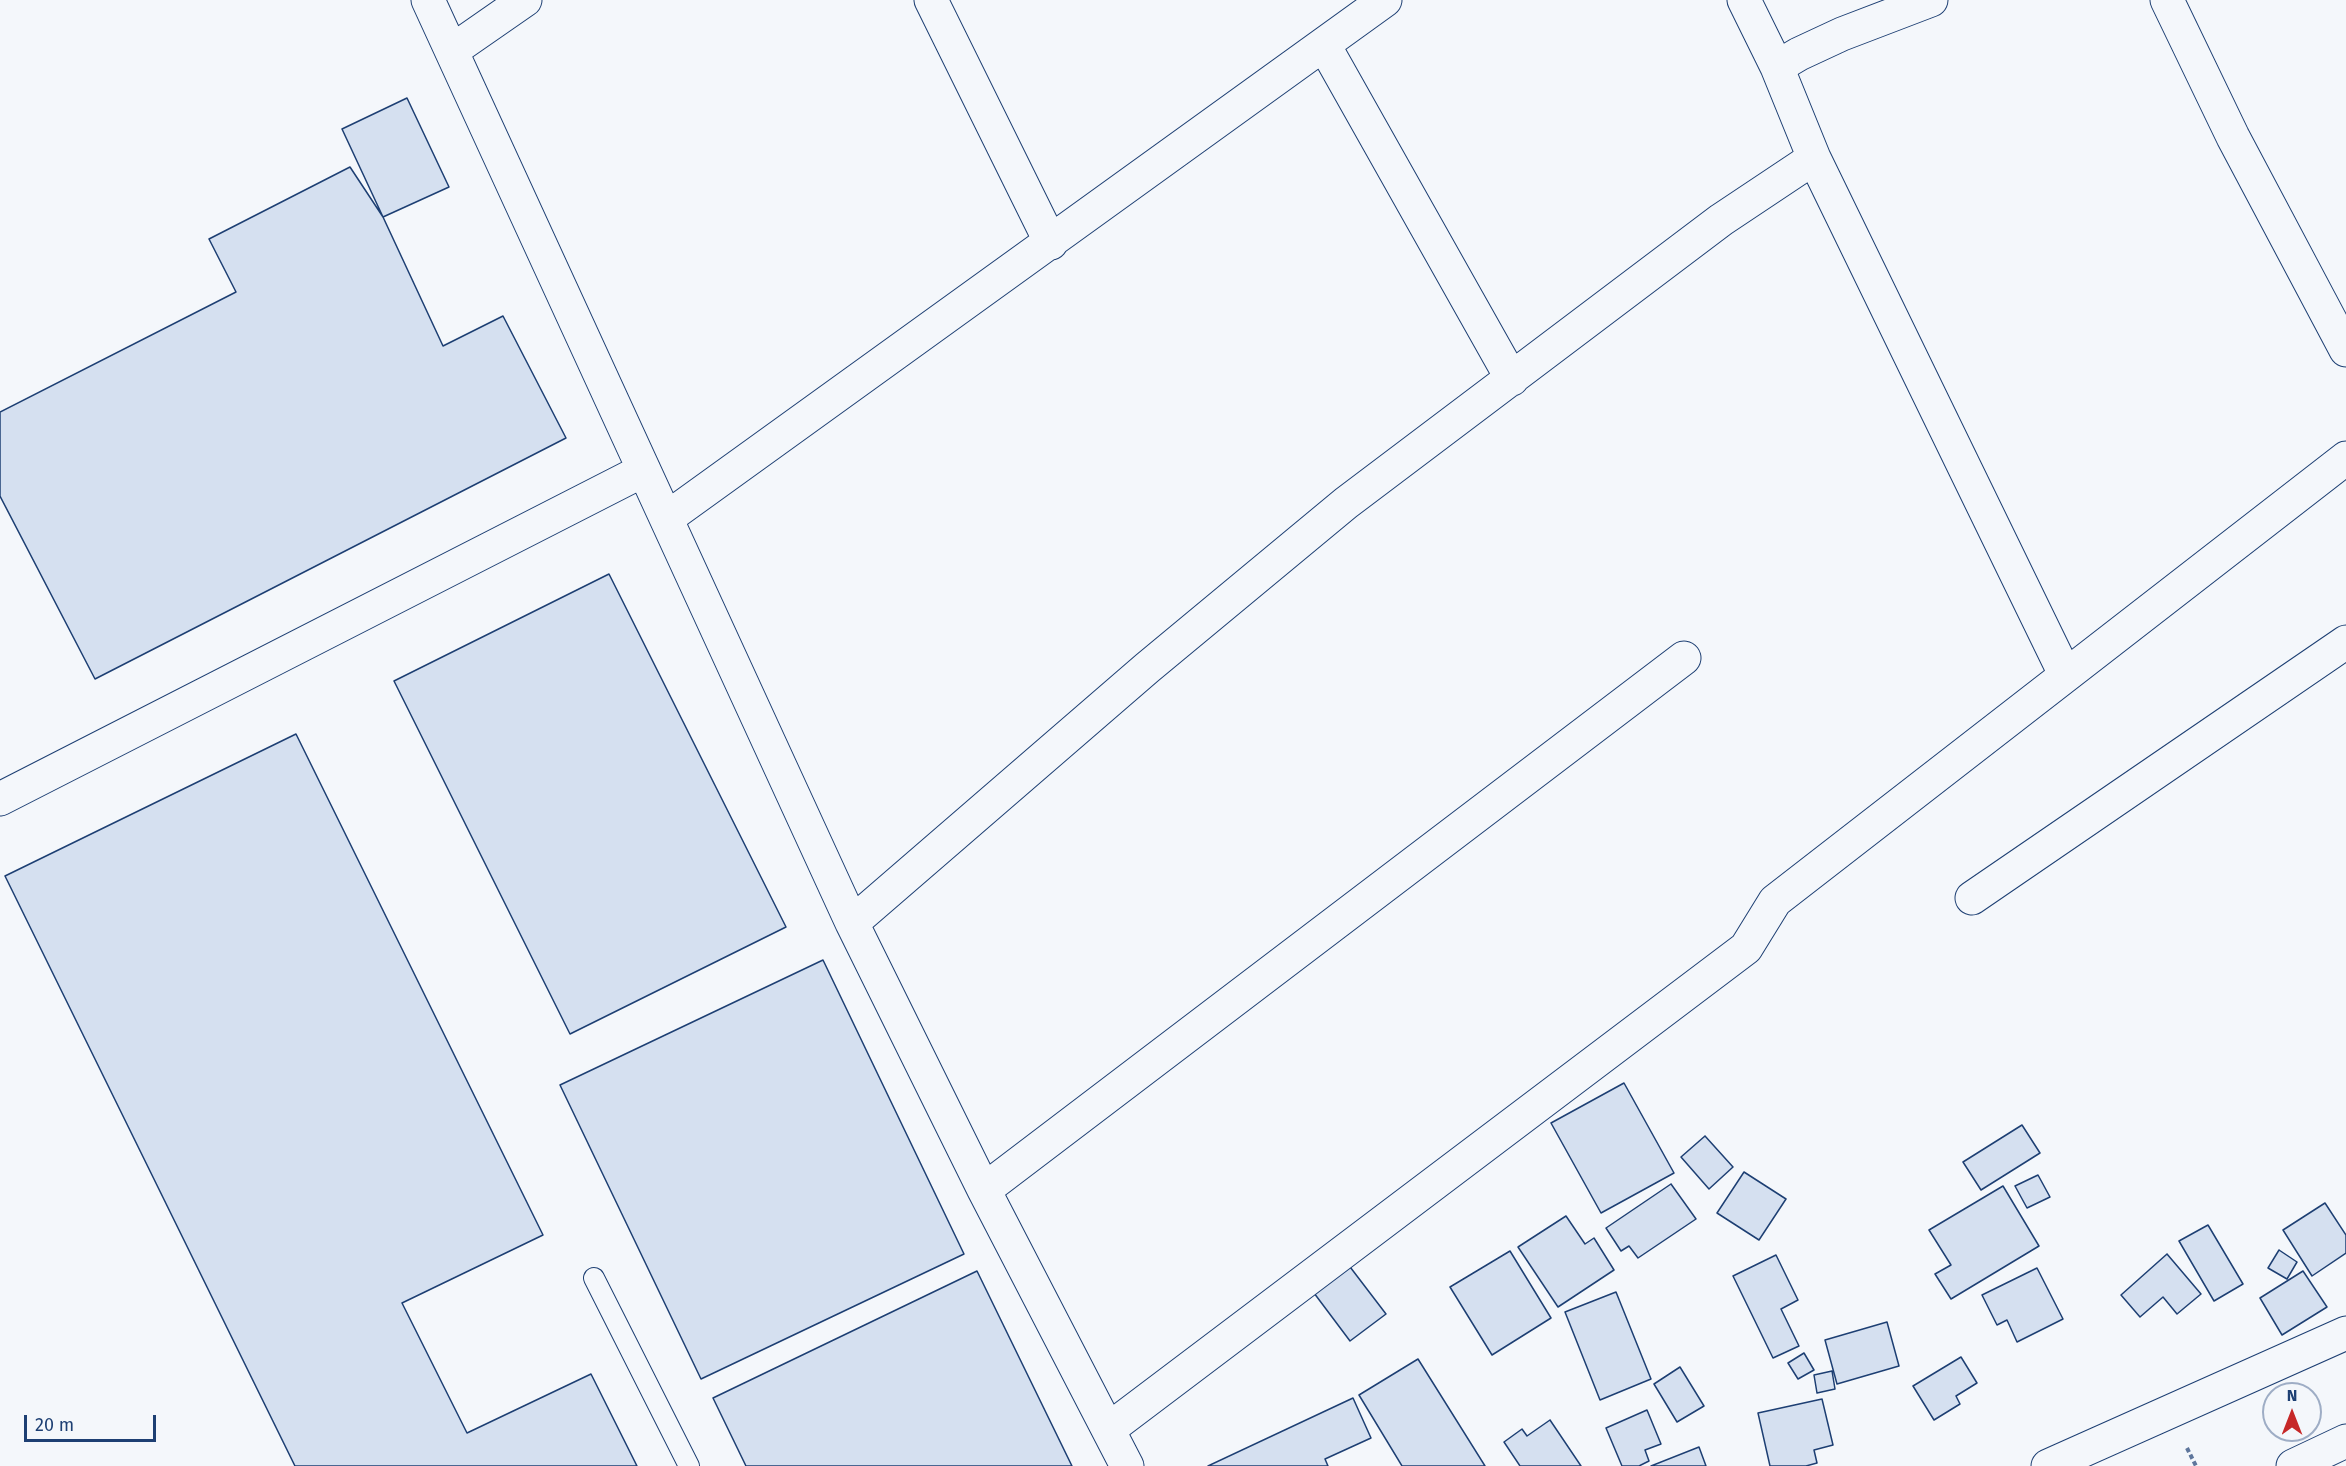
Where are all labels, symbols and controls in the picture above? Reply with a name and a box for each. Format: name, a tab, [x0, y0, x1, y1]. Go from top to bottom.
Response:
north arrow	[2262, 1382, 2322, 1442]
text: N	[2287, 1386, 2297, 1405]
scale bar	[27, 1403, 159, 1441]
text: 20 m	[35, 1414, 74, 1436]

